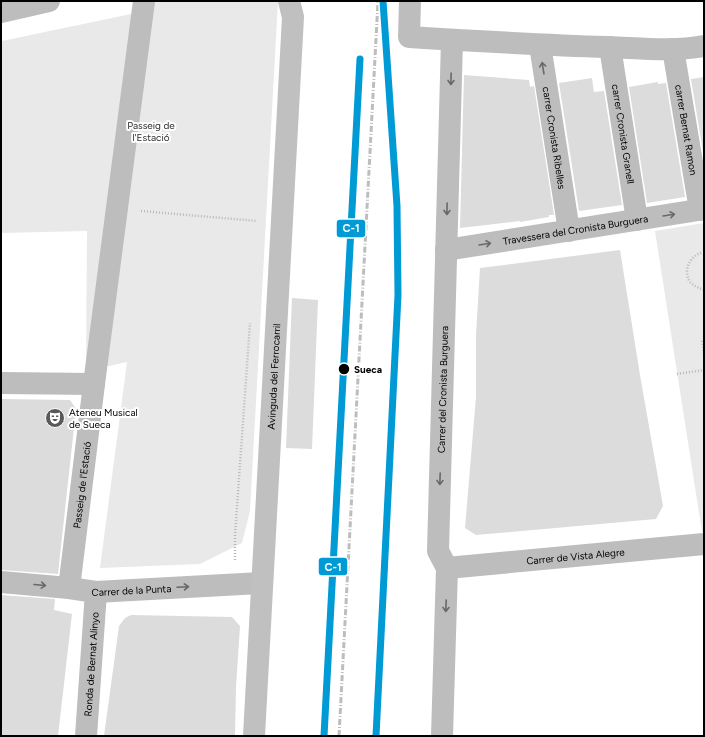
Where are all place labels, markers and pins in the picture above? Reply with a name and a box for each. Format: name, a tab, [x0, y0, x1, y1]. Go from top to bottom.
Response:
marker: Sueca	[337, 362, 351, 376]
place label: Sueca	[354, 363, 382, 376]
place label: Ateneu Musical de Sueca	[69, 406, 138, 431]
theatre icon: Ateneu Musical de Sueca	[44, 407, 66, 429]

